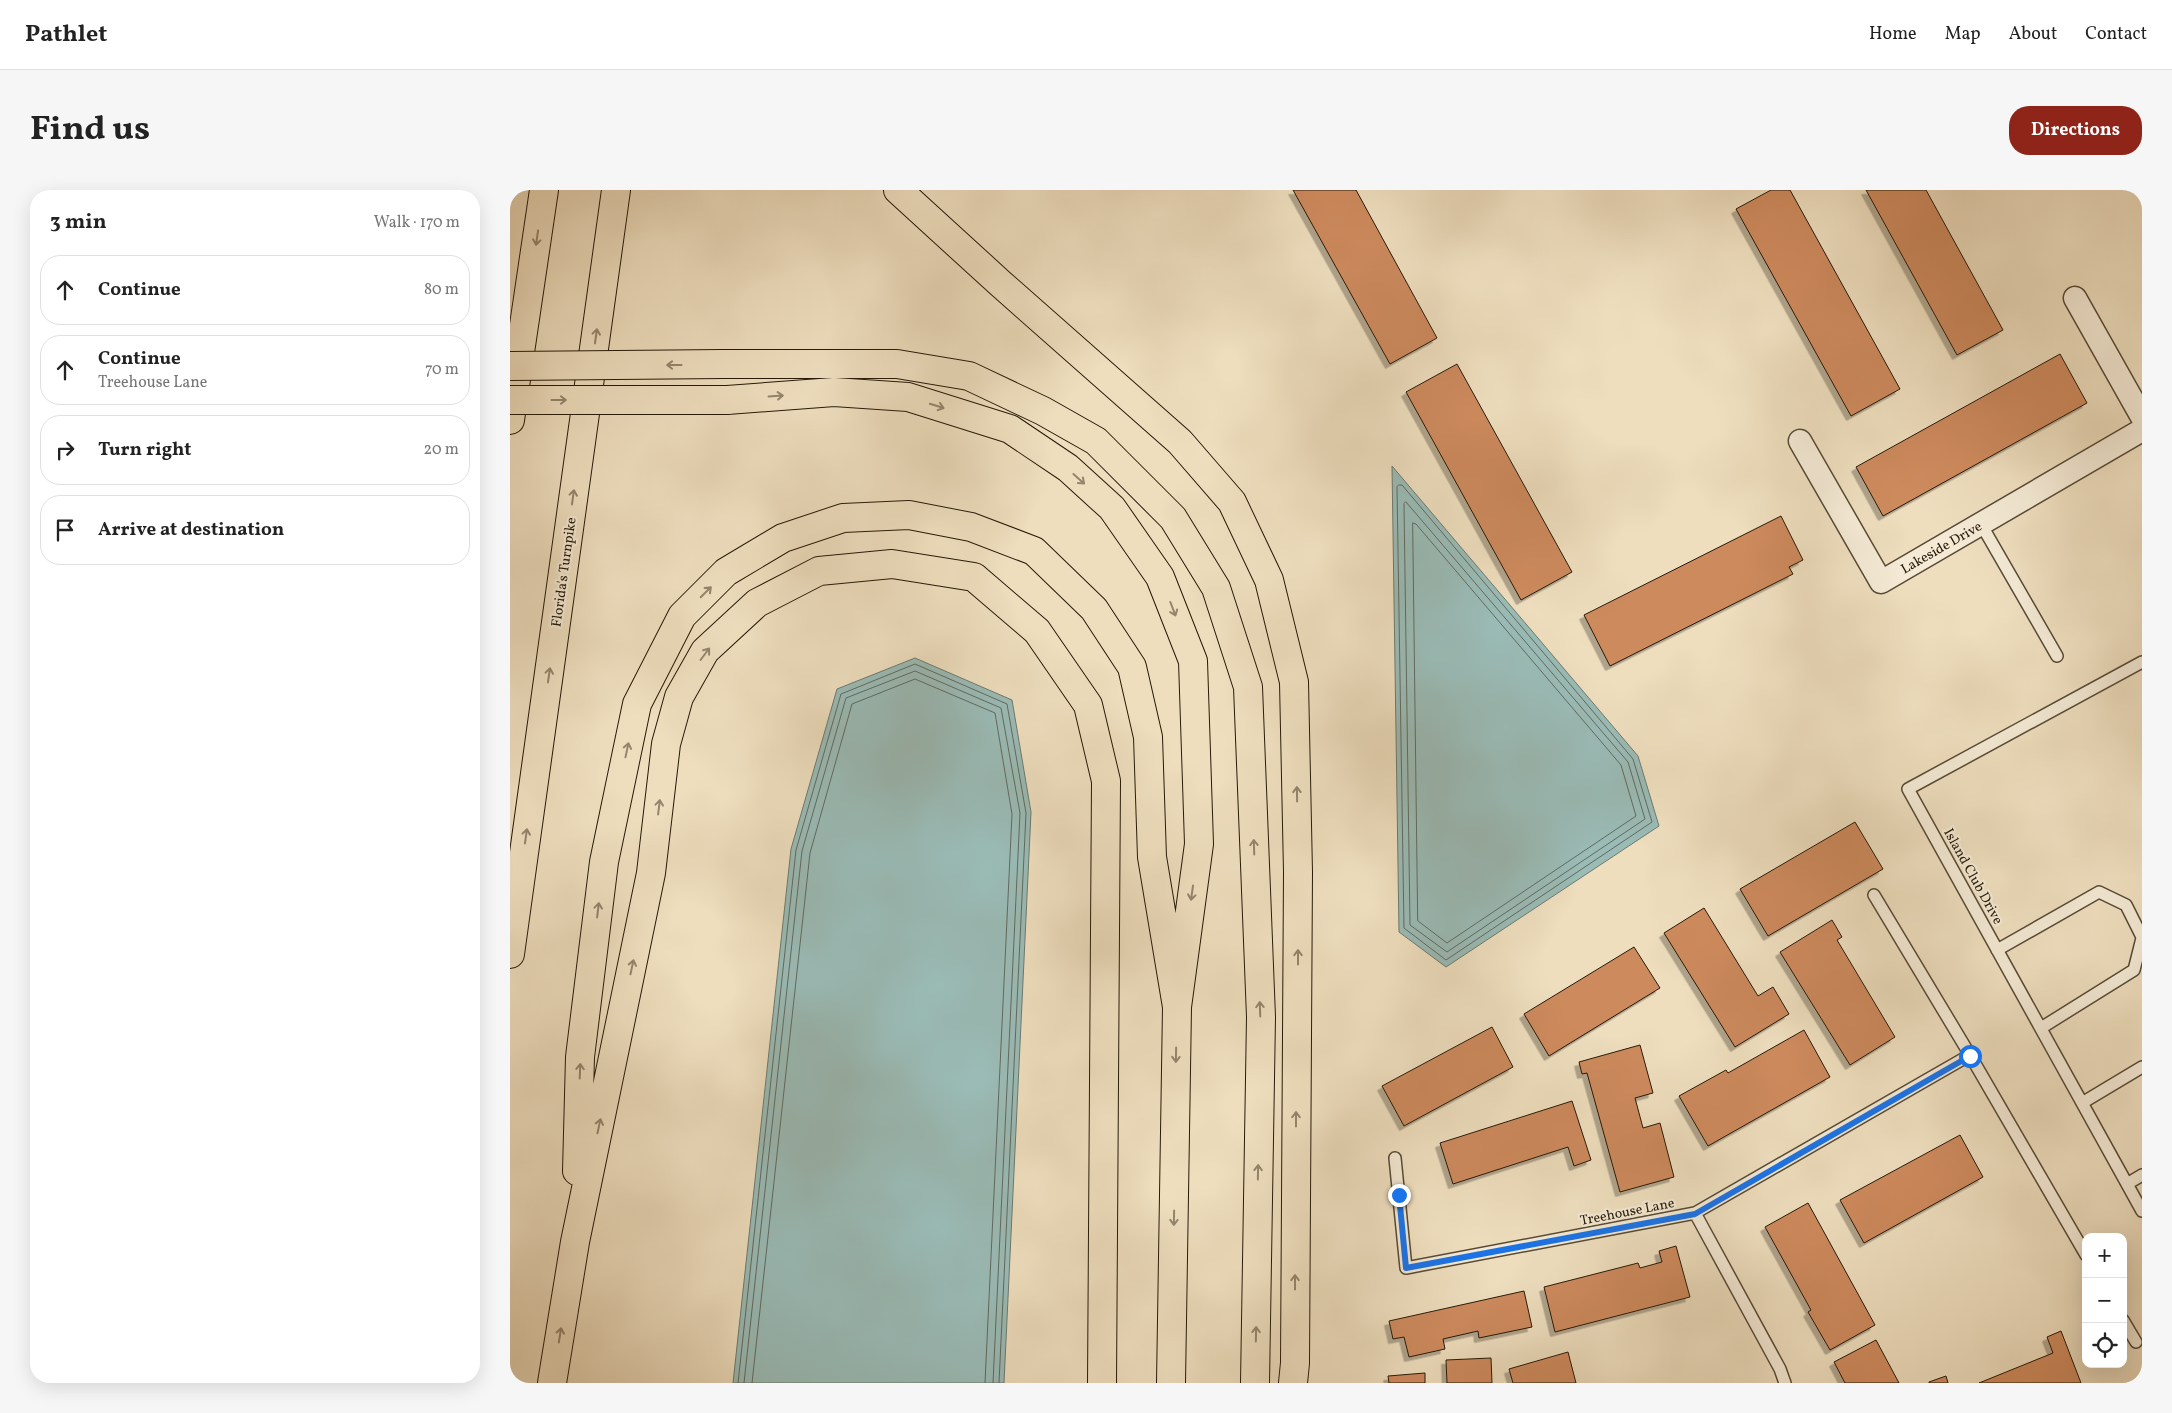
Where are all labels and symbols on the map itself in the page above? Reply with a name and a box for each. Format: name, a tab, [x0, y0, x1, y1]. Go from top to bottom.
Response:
one-way arrow	[532, 230, 542, 246]
one-way arrow	[591, 328, 601, 344]
one-way arrow	[666, 360, 682, 370]
one-way arrow	[768, 392, 784, 401]
one-way arrow	[550, 395, 566, 405]
one-way arrow	[928, 401, 944, 411]
one-way arrow	[1073, 473, 1086, 485]
one-way arrow	[569, 489, 579, 505]
street label: Florida's Turnpike	[547, 516, 582, 628]
street label: Lakeside Drive	[1898, 517, 1986, 579]
one-way arrow	[700, 586, 712, 598]
one-way arrow	[1169, 601, 1178, 616]
one-way arrow	[700, 647, 710, 661]
one-way arrow	[544, 668, 554, 684]
one-way arrow	[623, 742, 632, 758]
one-way arrow	[1292, 787, 1301, 803]
one-way arrow	[654, 799, 664, 815]
street label: Island Club Drive	[1938, 825, 2007, 928]
one-way arrow	[522, 829, 532, 845]
one-way arrow	[1249, 839, 1259, 856]
one-way arrow	[1187, 884, 1197, 900]
one-way arrow	[593, 902, 603, 918]
one-way arrow	[1293, 949, 1303, 966]
one-way arrow	[628, 959, 637, 975]
one-way arrow	[1256, 1002, 1265, 1018]
route start	[1959, 1045, 1982, 1068]
one-way arrow	[1172, 1047, 1181, 1063]
one-way arrow	[575, 1063, 585, 1080]
one-way arrow	[1291, 1112, 1301, 1128]
one-way arrow	[595, 1118, 605, 1134]
one-way arrow	[1253, 1164, 1263, 1180]
route end	[1388, 1184, 1411, 1207]
street label: Treehouse Lane	[1579, 1194, 1676, 1231]
one-way arrow	[1169, 1210, 1179, 1226]
one-way arrow	[1290, 1274, 1300, 1290]
one-way arrow	[556, 1327, 566, 1343]
one-way arrow	[1251, 1327, 1261, 1343]

